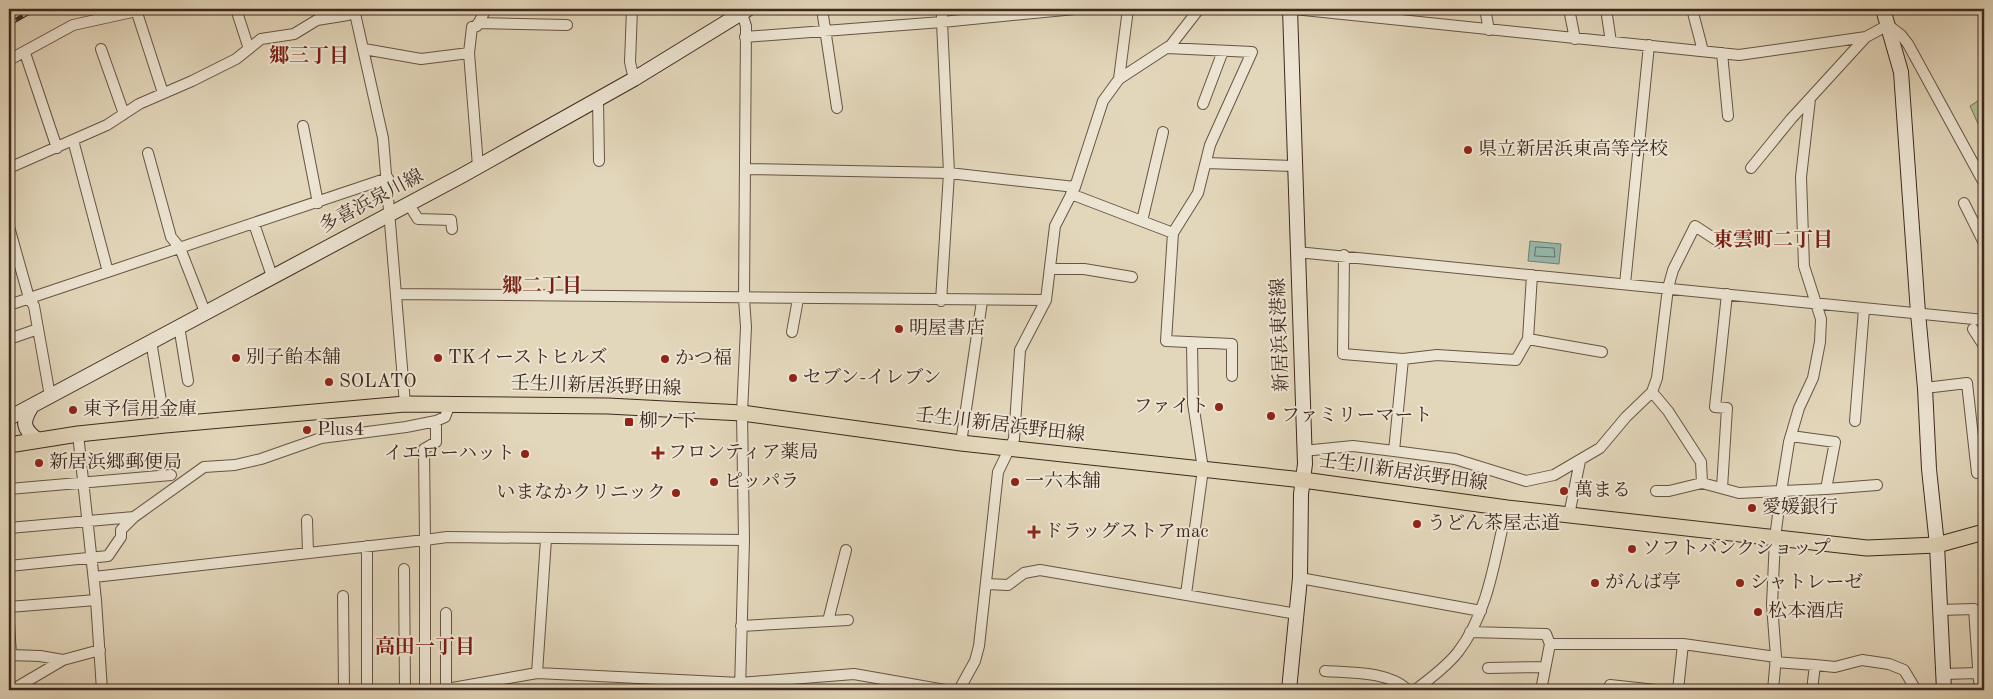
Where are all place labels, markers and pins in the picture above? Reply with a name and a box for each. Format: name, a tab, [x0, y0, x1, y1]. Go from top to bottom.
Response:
place label: 県立新居浜東高等学校	[1478, 138, 1668, 160]
marker: 県立新居浜東高等学校	[1462, 144, 1474, 156]
place label: 明屋書店	[909, 318, 985, 339]
marker: 明屋書店	[893, 323, 905, 335]
place label: 別子飴本舗	[246, 346, 341, 368]
place label: TKイーストヒルズ	[448, 347, 607, 368]
place label: かつ福	[675, 348, 732, 369]
marker: 別子飴本舗	[230, 352, 242, 364]
marker: TKイーストヒルズ	[432, 352, 444, 364]
marker: かつ福	[659, 353, 671, 365]
place label: セブン-イレブン	[803, 367, 942, 388]
marker: セブン-イレブン	[787, 372, 799, 384]
place label: SOLATO	[339, 373, 417, 392]
marker: SOLATO	[323, 376, 335, 388]
place label: ファイト	[1133, 397, 1209, 417]
place label: 東予信用金庫	[83, 398, 197, 420]
marker: ファイト	[1213, 401, 1225, 413]
marker: 東予信用金庫	[67, 404, 79, 416]
place label: ファミリーマート	[1281, 406, 1433, 426]
marker: ファミリーマート	[1265, 410, 1277, 422]
place label: 柳ノ下	[639, 411, 696, 432]
marker: 柳ノ下	[623, 416, 635, 428]
place label: Plus4	[317, 421, 364, 440]
marker: Plus4	[301, 424, 313, 436]
place label: フロンティア薬局	[668, 442, 818, 463]
place label: イエローハット	[384, 444, 515, 464]
marker: フロンティア薬局	[652, 447, 664, 459]
marker: イエローハット	[519, 448, 531, 460]
place label: 新居浜郷郵便局	[49, 451, 182, 473]
marker: 新居浜郷郵便局	[33, 457, 45, 469]
place label: 一六本舗	[1025, 470, 1101, 492]
place label: ピッパラ	[724, 472, 799, 492]
marker: ピッパラ	[708, 476, 720, 488]
marker: 一六本舗	[1009, 476, 1021, 488]
place label: 萬まる	[1574, 480, 1631, 501]
place label: いまなかクリニック	[496, 483, 666, 503]
marker: 萬まる	[1558, 485, 1570, 497]
marker: いまなかクリニック	[670, 487, 682, 499]
place label: 愛媛銀行	[1762, 497, 1838, 518]
marker: 愛媛銀行	[1746, 502, 1758, 514]
place label: うどん茶屋志道	[1427, 513, 1560, 534]
marker: うどん茶屋志道	[1411, 518, 1423, 530]
place label: ドラッグストアmac	[1044, 521, 1209, 542]
marker: ドラッグストアmac	[1028, 526, 1040, 538]
place label: ソフトバンクショップ	[1642, 538, 1831, 559]
marker: ソフトバンクショップ	[1626, 543, 1638, 555]
place label: がんば亭	[1605, 572, 1681, 593]
place label: シャトレーゼ	[1750, 572, 1863, 593]
marker: がんば亭	[1589, 577, 1601, 589]
marker: シャトレーゼ	[1734, 577, 1746, 589]
place label: 松本酒店	[1768, 600, 1844, 622]
marker: 松本酒店	[1752, 606, 1764, 618]

